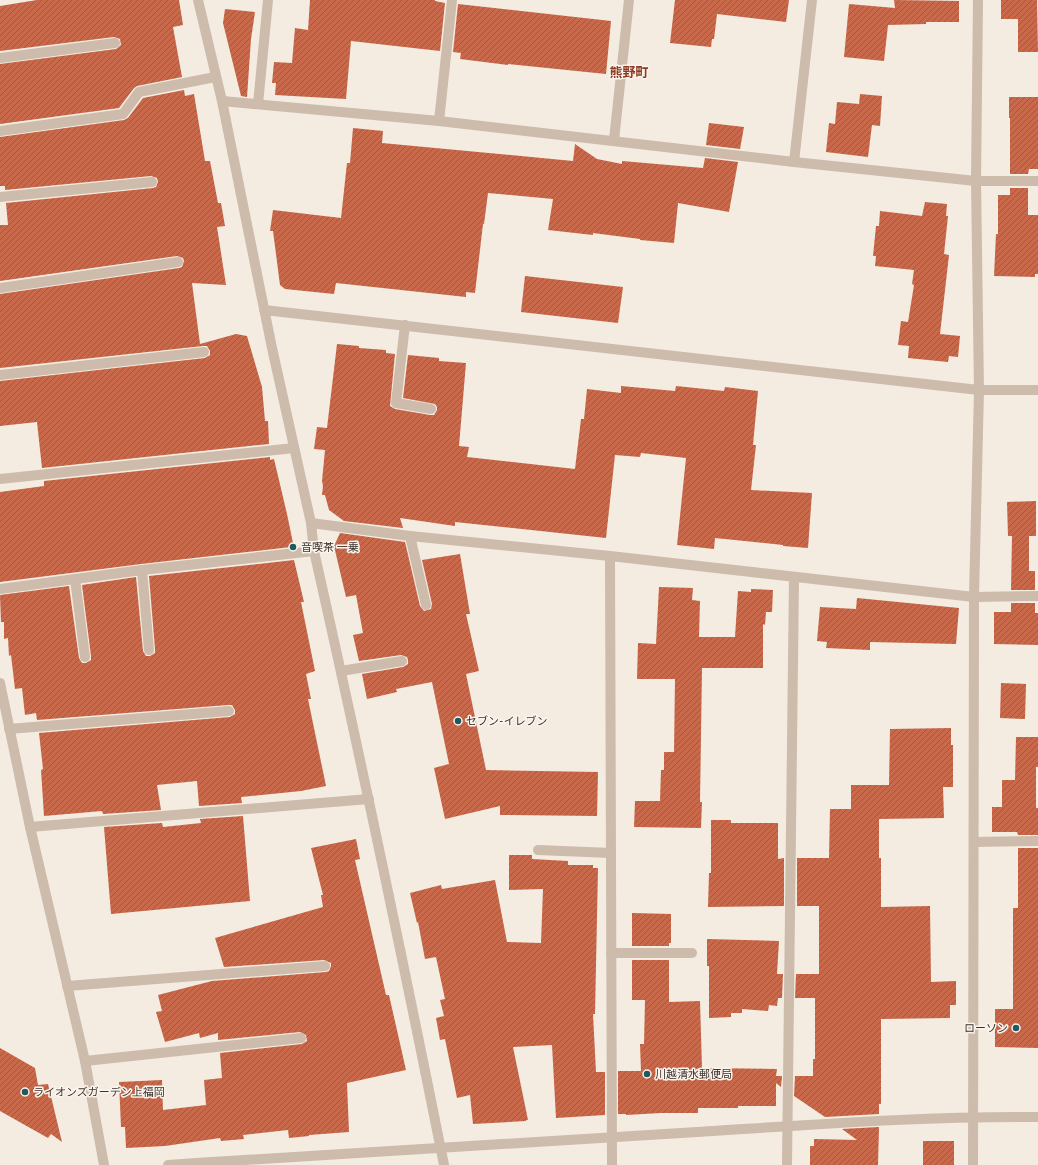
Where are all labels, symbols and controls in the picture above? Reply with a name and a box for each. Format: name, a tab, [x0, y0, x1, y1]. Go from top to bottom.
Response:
district label: 熊野町	[609, 65, 649, 82]
place label: 音喫茶 一乗	[301, 541, 359, 555]
marker: 音喫茶 一乗	[288, 542, 298, 552]
place label: セブン-イレブン	[466, 715, 547, 729]
marker: セブン-イレブン	[453, 716, 463, 726]
place label: ローソン	[964, 1022, 1008, 1036]
marker: ローソン	[1011, 1023, 1021, 1033]
place label: 川越清水郵便局	[655, 1068, 732, 1082]
marker: 川越清水郵便局	[642, 1069, 652, 1079]
place label: ライオンズガーデン上福岡	[33, 1086, 165, 1100]
marker: ライオンズガーデン上福岡	[20, 1087, 30, 1097]

